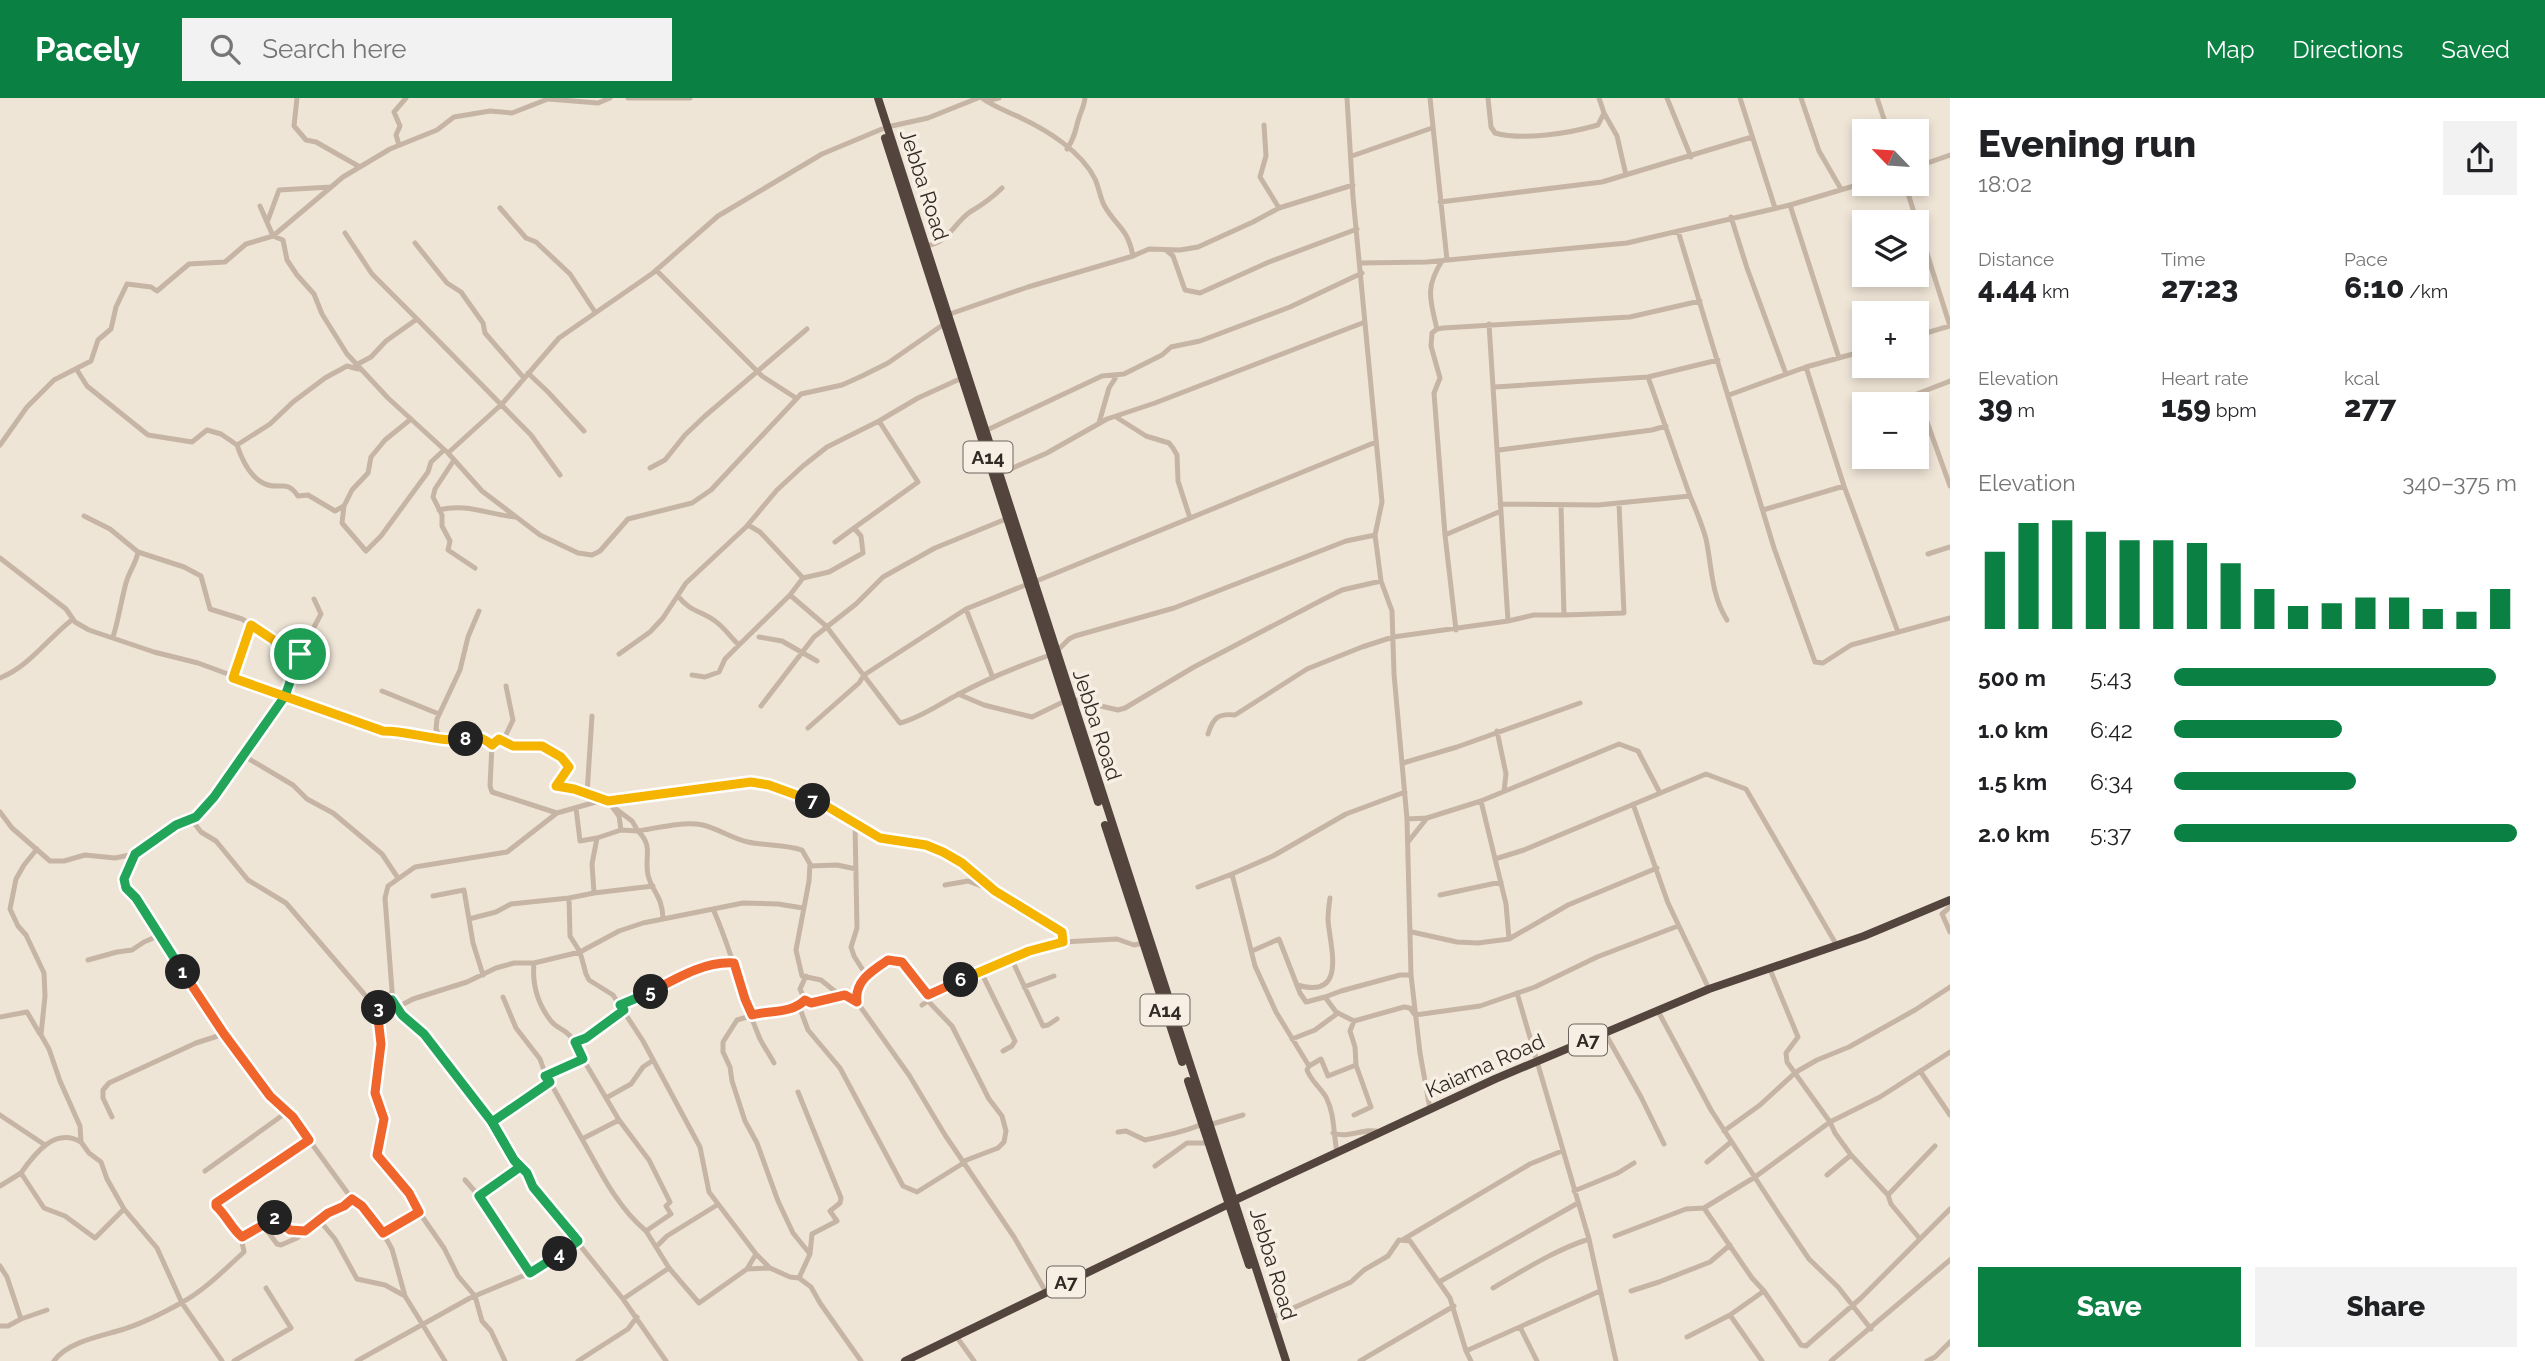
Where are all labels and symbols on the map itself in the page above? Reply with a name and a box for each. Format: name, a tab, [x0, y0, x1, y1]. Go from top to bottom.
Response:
north arrow	[1852, 119, 1928, 196]
street label: Jebba Road	[895, 126, 954, 244]
road number: A14	[964, 442, 1012, 472]
pin	[270, 624, 330, 684]
street label: Jebba Road	[1068, 666, 1127, 784]
pin: 8	[448, 722, 484, 756]
pin: 7	[796, 784, 830, 818]
pin: 1	[166, 954, 200, 990]
pin: 6	[944, 962, 978, 998]
pin: 5	[634, 974, 668, 1010]
pin: 3	[362, 990, 396, 1026]
road number: A14	[1140, 994, 1190, 1026]
road number: A7	[1569, 1024, 1607, 1056]
street label: Kaiama Road	[1421, 1028, 1548, 1103]
pin: 2	[258, 1200, 292, 1236]
street label: Jebba Road	[1245, 1205, 1302, 1323]
pin: 4	[542, 1236, 578, 1272]
road number: A7	[1047, 1266, 1085, 1298]

